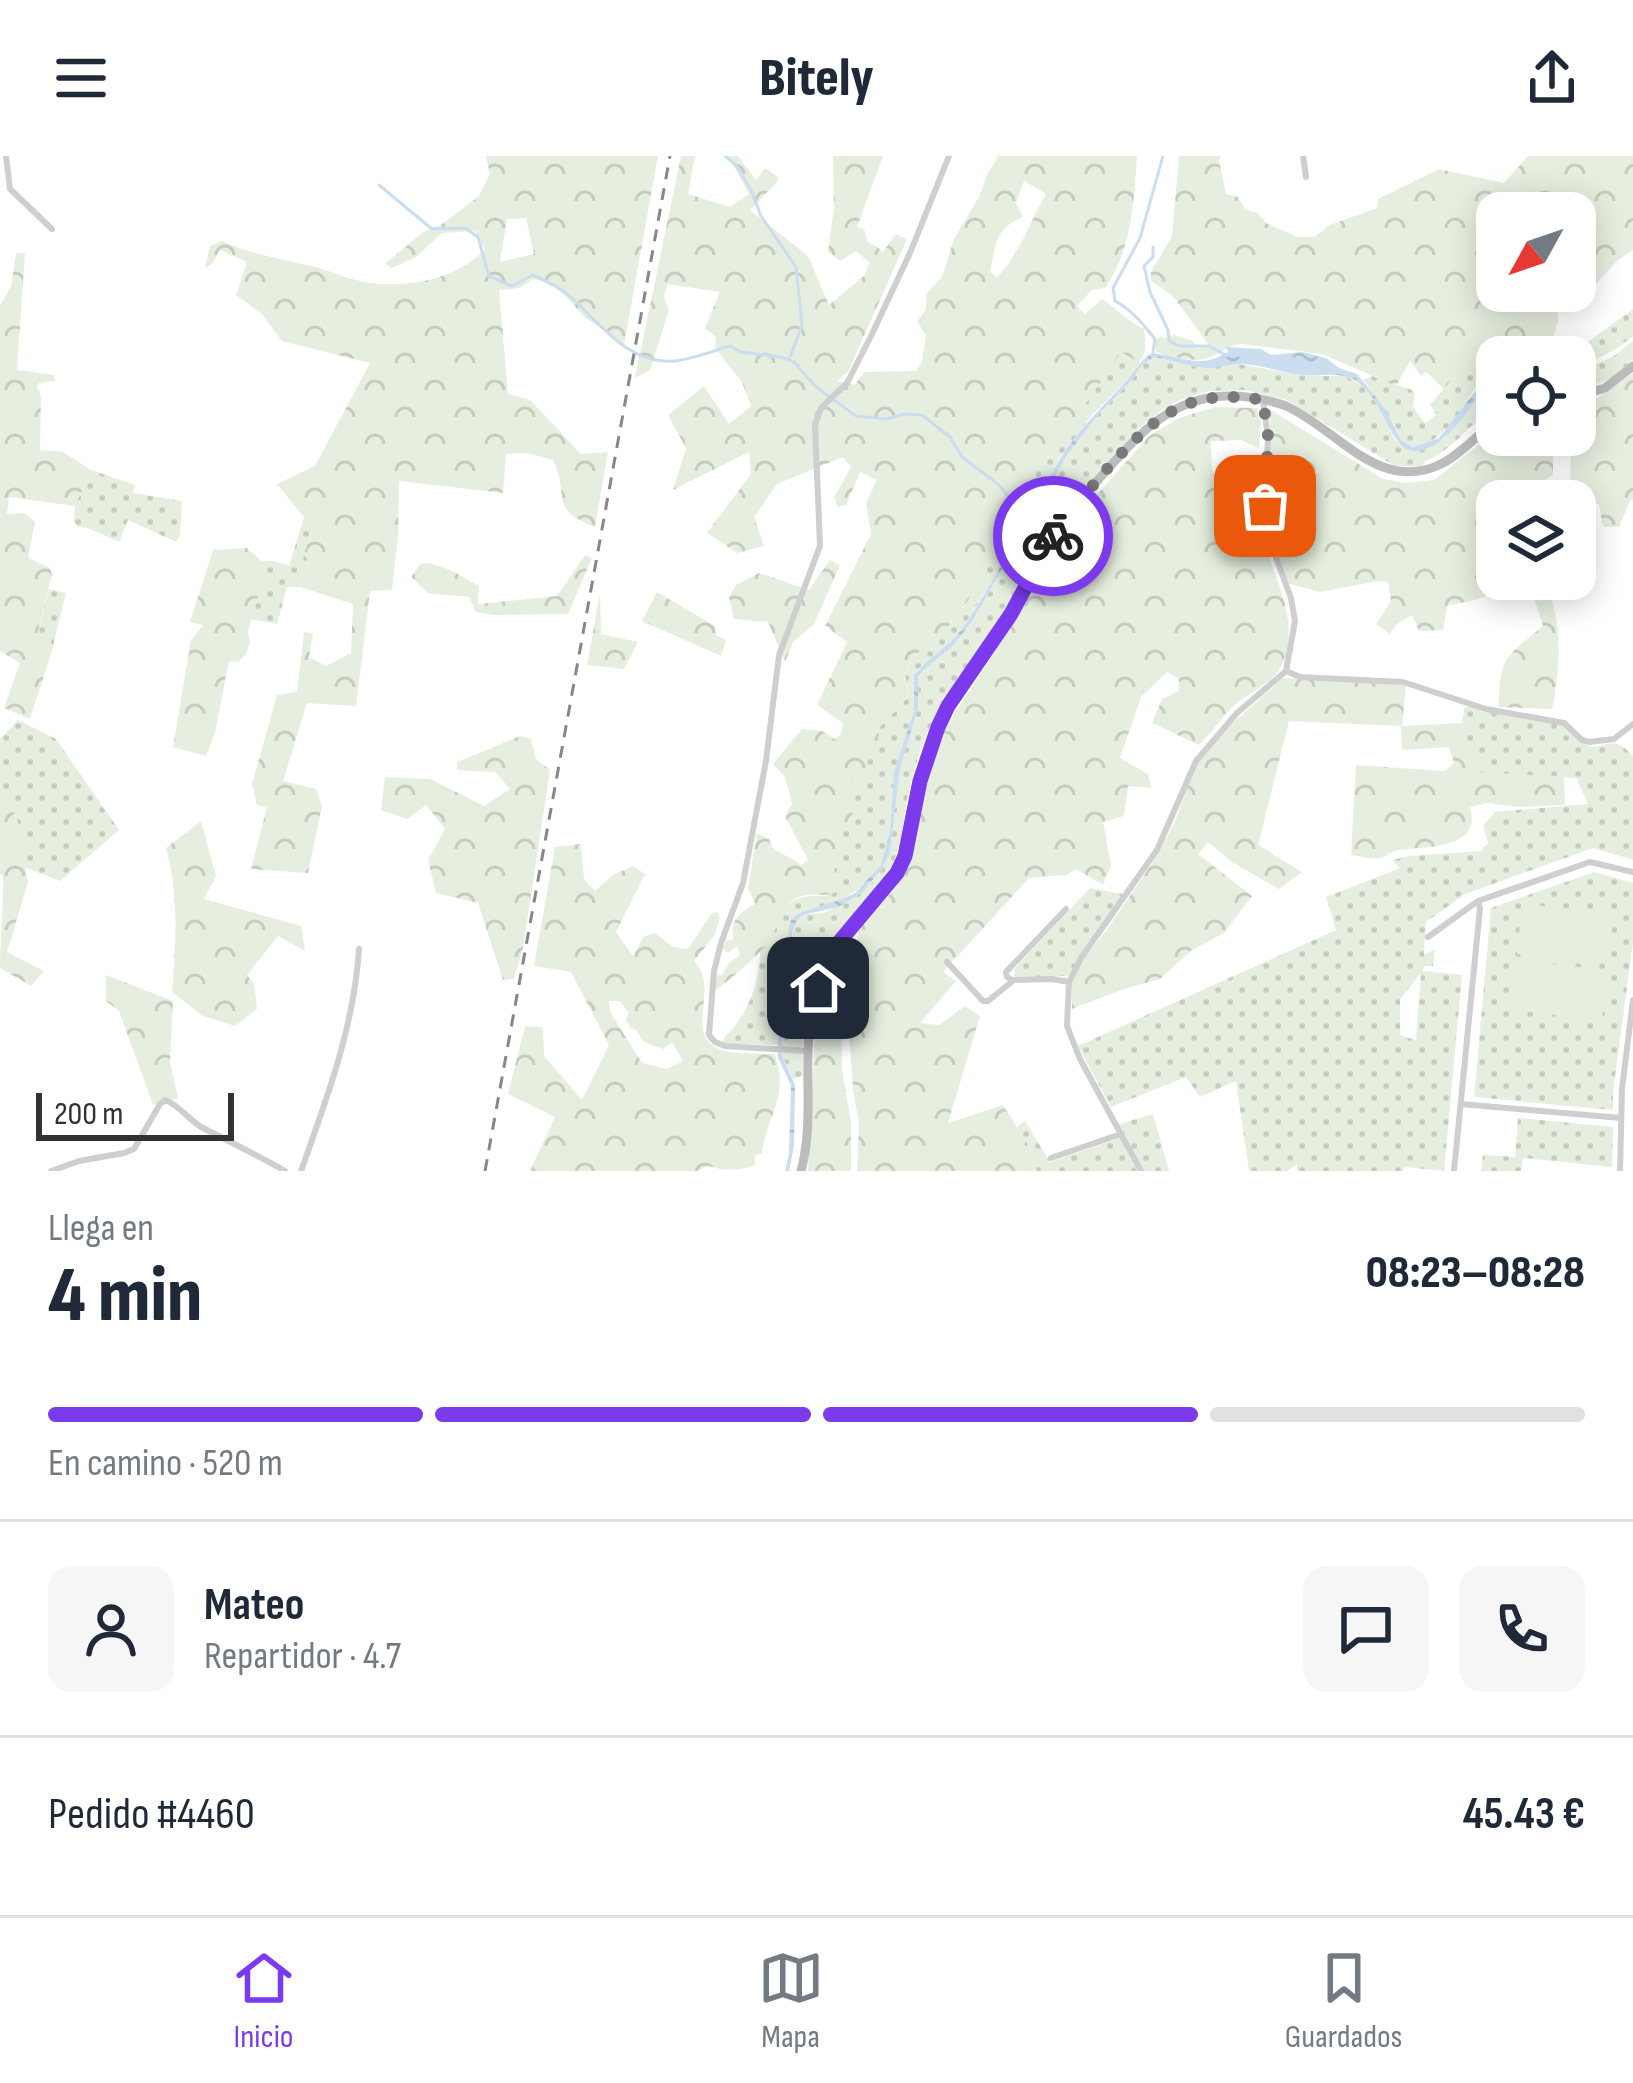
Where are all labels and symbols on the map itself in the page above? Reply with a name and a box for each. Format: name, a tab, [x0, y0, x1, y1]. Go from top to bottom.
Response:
north arrow	[1476, 192, 1596, 312]
pin	[1214, 455, 1316, 557]
courier	[993, 476, 1113, 596]
pin	[767, 937, 869, 1039]
scale bar	[36, 1087, 234, 1140]

